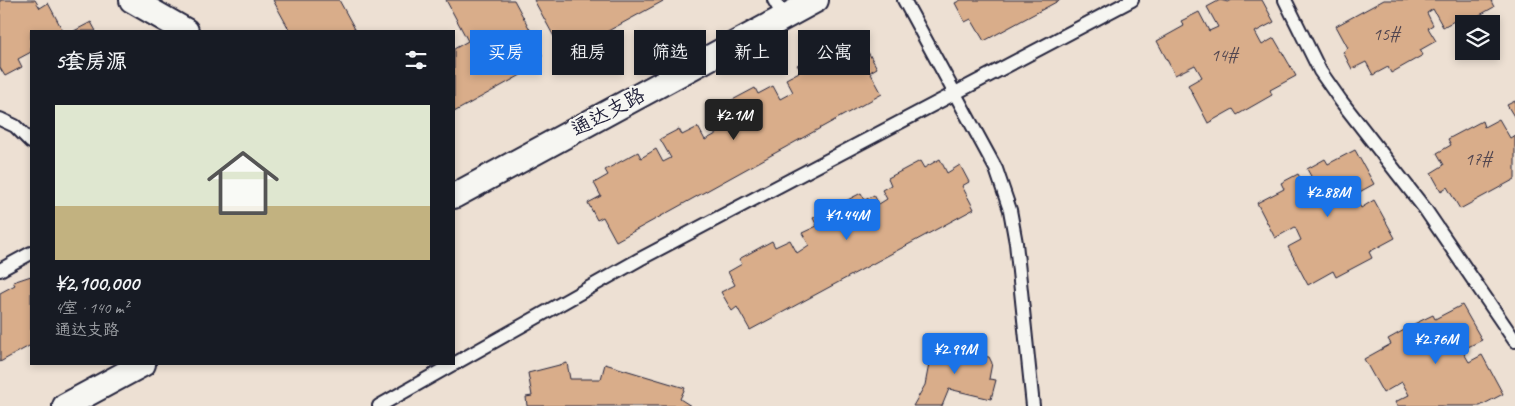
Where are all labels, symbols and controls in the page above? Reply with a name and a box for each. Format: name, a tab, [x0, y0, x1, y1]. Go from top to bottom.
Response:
map controls	[1455, 15, 1500, 60]
button: layers	[1455, 15, 1500, 60]
house number: 15#	[1373, 23, 1402, 45]
chip: 买房	[470, 30, 542, 75]
chip: 租房	[552, 30, 624, 75]
chip: 筛选	[634, 30, 706, 75]
chip: 新上	[716, 30, 788, 75]
chip: 公寓	[798, 30, 870, 75]
house number: 14#	[1211, 44, 1240, 66]
icon: filters	[402, 46, 430, 74]
text: 5套房源	[55, 48, 127, 74]
street label: 通达支路	[567, 82, 650, 142]
pin: ¥2.1M	[699, 98, 769, 141]
text: ¥2.1M	[716, 105, 752, 125]
icon: home	[198, 138, 288, 228]
house number: 17#	[1465, 148, 1494, 170]
pin: ¥2.88M	[1287, 176, 1369, 218]
text: ¥2.88M	[1306, 182, 1350, 202]
pin: ¥1.44M	[806, 198, 888, 241]
text: ¥1.44M	[825, 205, 869, 225]
text: ¥2,100,000	[55, 270, 139, 296]
text: 4室 · 140 m²	[55, 298, 129, 318]
text: 通达支路	[55, 320, 119, 340]
pin: ¥2.76M	[1395, 322, 1477, 365]
text: ¥2.76M	[1414, 329, 1458, 349]
pin: ¥2.99M	[914, 332, 996, 375]
text: ¥2.99M	[933, 339, 977, 359]

